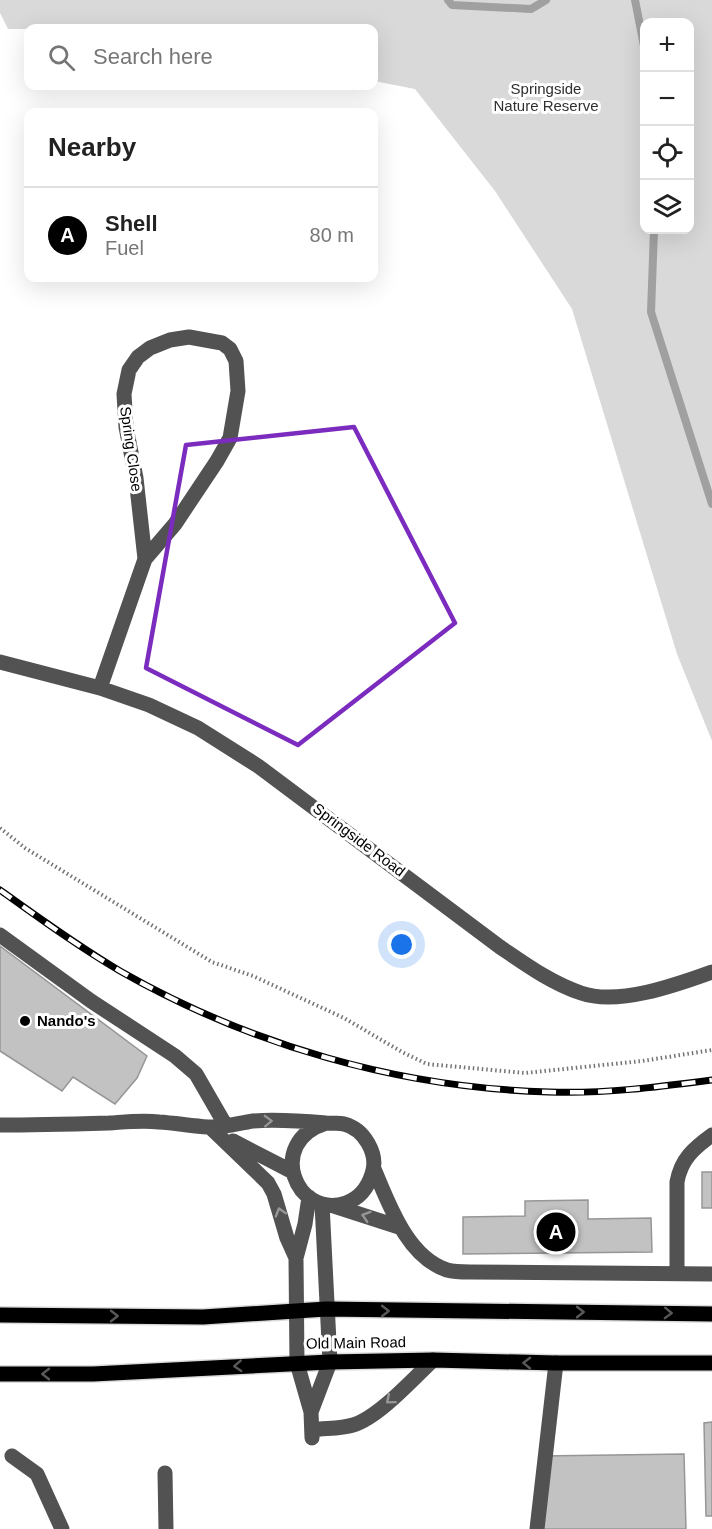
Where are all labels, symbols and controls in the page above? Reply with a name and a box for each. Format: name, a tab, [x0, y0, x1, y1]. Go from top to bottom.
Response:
map controls	[640, 18, 694, 234]
button: +	[640, 18, 694, 72]
search box	[24, 24, 378, 90]
icon: search	[45, 41, 78, 74]
text: Search here	[93, 44, 213, 69]
button: −	[640, 72, 694, 126]
park label: Springside Nature Reserve	[493, 80, 599, 114]
button: locate	[640, 126, 694, 180]
text: Nearby	[48, 132, 136, 162]
button: layers	[640, 180, 694, 234]
text: Shell	[105, 211, 158, 236]
text: A	[60, 224, 75, 246]
text: 80 m	[310, 224, 354, 246]
text: Fuel	[105, 237, 144, 259]
street label: Spring Close	[117, 405, 146, 493]
street label: Springside Road	[310, 799, 409, 880]
your location	[387, 930, 416, 959]
place label: Nando's	[37, 1012, 96, 1029]
marker: Nando's	[18, 1014, 32, 1028]
one-way arrow	[263, 1114, 272, 1127]
one-way arrow	[275, 1207, 287, 1218]
pin: A	[536, 1210, 576, 1254]
one-way arrow	[361, 1211, 372, 1224]
one-way arrow	[380, 1305, 389, 1317]
one-way arrow	[575, 1306, 584, 1318]
one-way arrow	[663, 1307, 672, 1319]
one-way arrow	[109, 1310, 118, 1322]
street label: Old Main Road	[306, 1333, 406, 1352]
one-way arrow	[522, 1356, 531, 1369]
one-way arrow	[234, 1359, 243, 1372]
one-way arrow	[42, 1368, 51, 1380]
one-way arrow	[386, 1393, 397, 1404]

